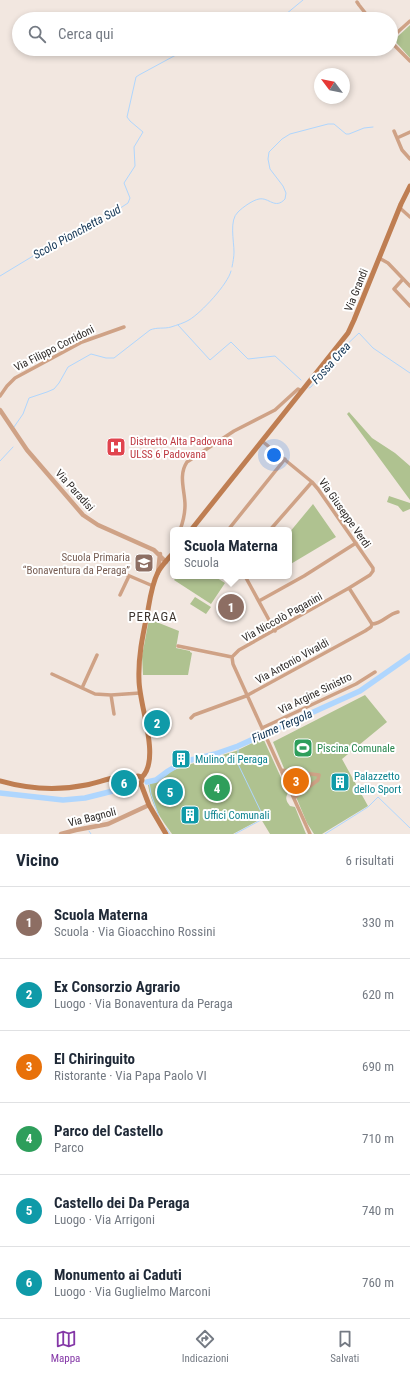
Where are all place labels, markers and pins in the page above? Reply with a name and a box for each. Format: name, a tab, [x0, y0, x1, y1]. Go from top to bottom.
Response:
place label: Distretto Alta Padovana ULSS 6 Padovana	[130, 435, 233, 461]
hospital icon: Distretto Alta Padovana ULSS 6 Padovana	[105, 436, 127, 458]
place label: Scuola Primaria “Bonaventura da Peraga”	[23, 551, 130, 577]
school or university icon: Scuola Primaria “Bonaventura da Peraga”	[133, 552, 155, 574]
pin: 1	[218, 592, 244, 622]
pin: 2	[144, 708, 170, 738]
sports icon: Piscina Comunale	[292, 737, 314, 759]
place label: Piscina Comunale	[317, 742, 395, 755]
building icon: Mulino di Peraga	[170, 748, 192, 770]
place label: Mulino di Peraga	[195, 753, 268, 766]
pin: 3	[283, 766, 309, 796]
pin: 6	[111, 768, 137, 798]
place label: Palazzetto dello Sport	[354, 770, 401, 796]
building icon: Palazzetto dello Sport	[329, 771, 351, 793]
pin: 4	[204, 773, 230, 803]
pin: 5	[157, 777, 183, 807]
building icon: Uffici Comunali	[179, 804, 201, 826]
place label: Uffici Comunali	[204, 809, 270, 822]

